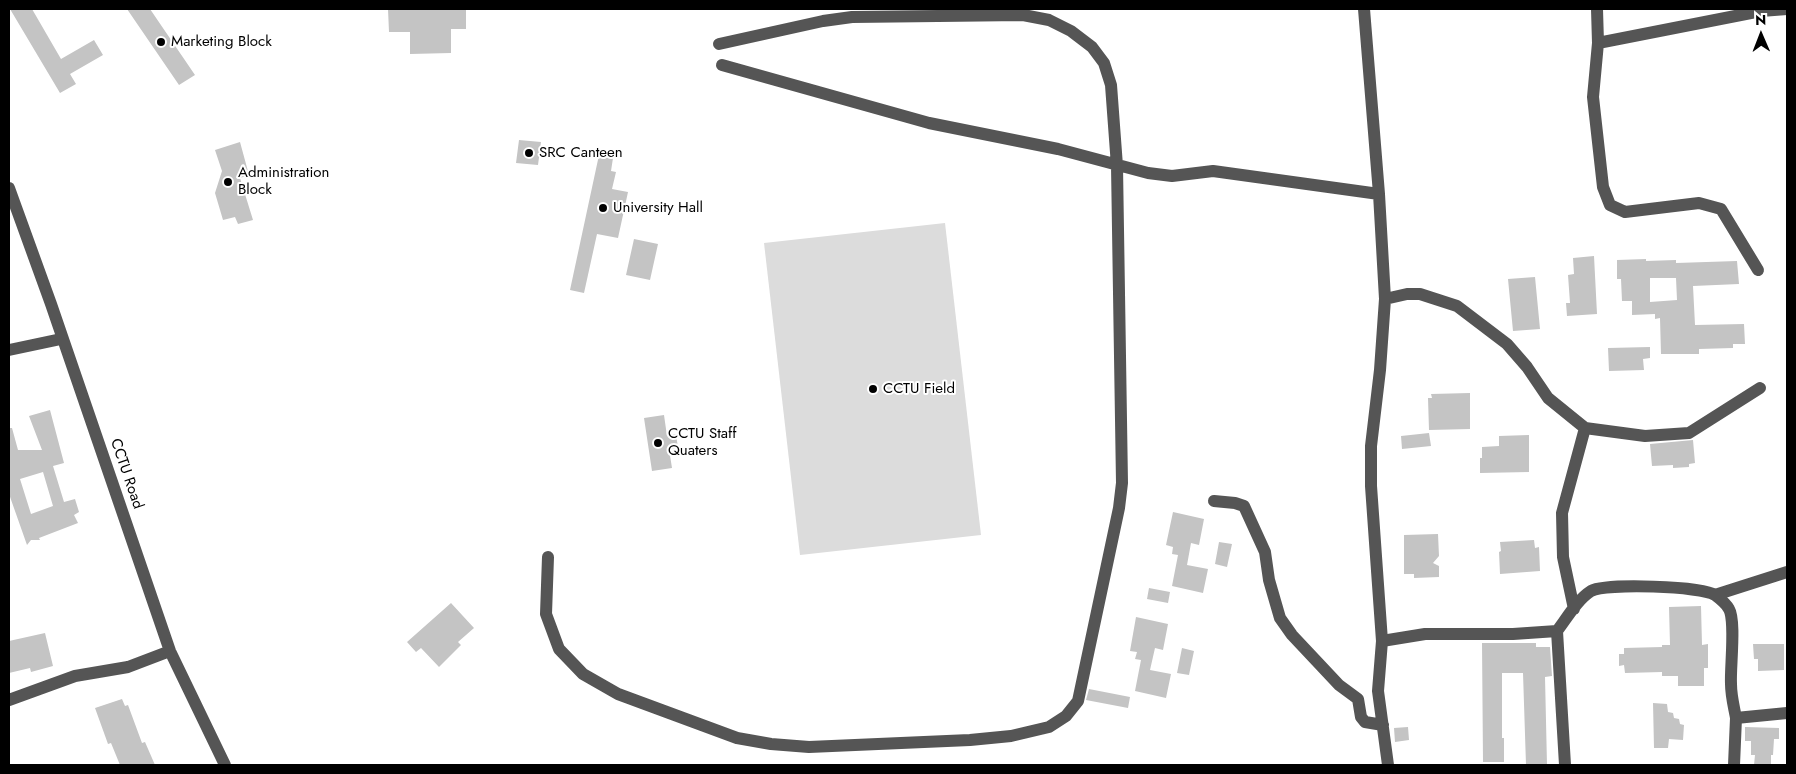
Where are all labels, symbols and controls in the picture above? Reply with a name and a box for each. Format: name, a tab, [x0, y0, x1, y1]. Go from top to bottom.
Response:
north arrow	[1736, 10, 1786, 60]
text: N	[1755, 10, 1766, 30]
place label: Marketing Block	[171, 33, 272, 51]
marker: Marketing Block	[155, 36, 167, 48]
place label: SRC Canteen	[539, 144, 623, 162]
marker: SRC Canteen	[523, 147, 535, 159]
place label: Administration Block	[238, 164, 329, 199]
marker: Administration Block	[222, 176, 234, 188]
place label: University Hall	[613, 199, 703, 217]
marker: University Hall	[597, 202, 609, 214]
place label: CCTU Field	[883, 380, 955, 398]
marker: CCTU Field	[867, 383, 879, 395]
place label: CCTU Staff Quaters	[668, 425, 737, 460]
street label: CCTU Road	[106, 436, 146, 512]
marker: CCTU Staff Quaters	[652, 437, 664, 449]

